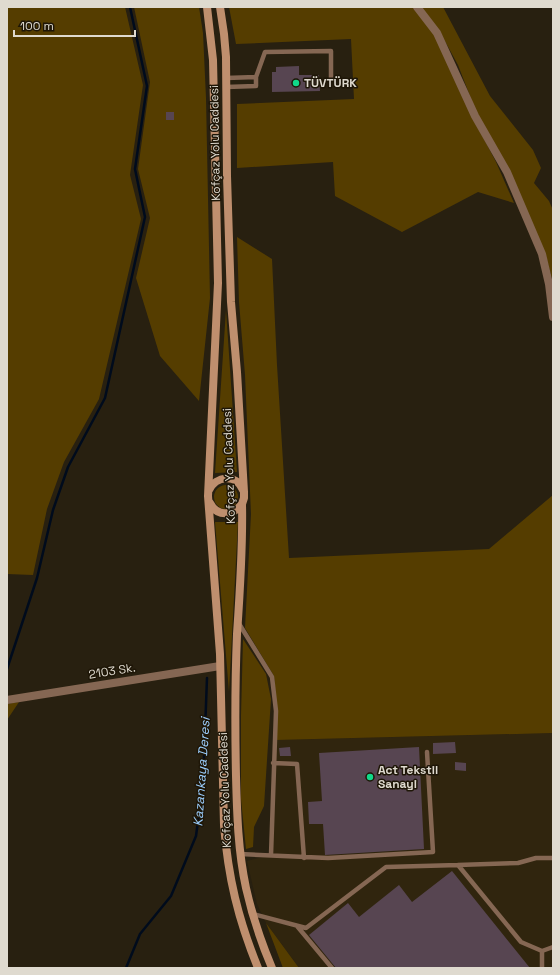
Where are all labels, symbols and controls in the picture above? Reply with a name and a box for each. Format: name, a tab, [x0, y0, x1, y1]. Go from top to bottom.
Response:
scale bar	[14, 12, 135, 38]
text: 100 m	[20, 18, 54, 34]
place label: TÜVTÜRK	[304, 75, 357, 91]
marker: TÜVTÜRK	[291, 78, 301, 88]
street label: Kofçaz Yolu Caddesi	[206, 85, 224, 201]
street label: Kofçaz Yolu Caddesi	[219, 408, 239, 524]
street label: 2103 Sk.	[87, 659, 137, 683]
water label: Kazankaya Deresi	[189, 715, 214, 827]
street label: Kofçaz Yolu Caddesi	[215, 732, 235, 848]
place label: Act Tekstil Sanayi	[378, 762, 438, 792]
marker: Act Tekstil Sanayi	[365, 772, 375, 782]

